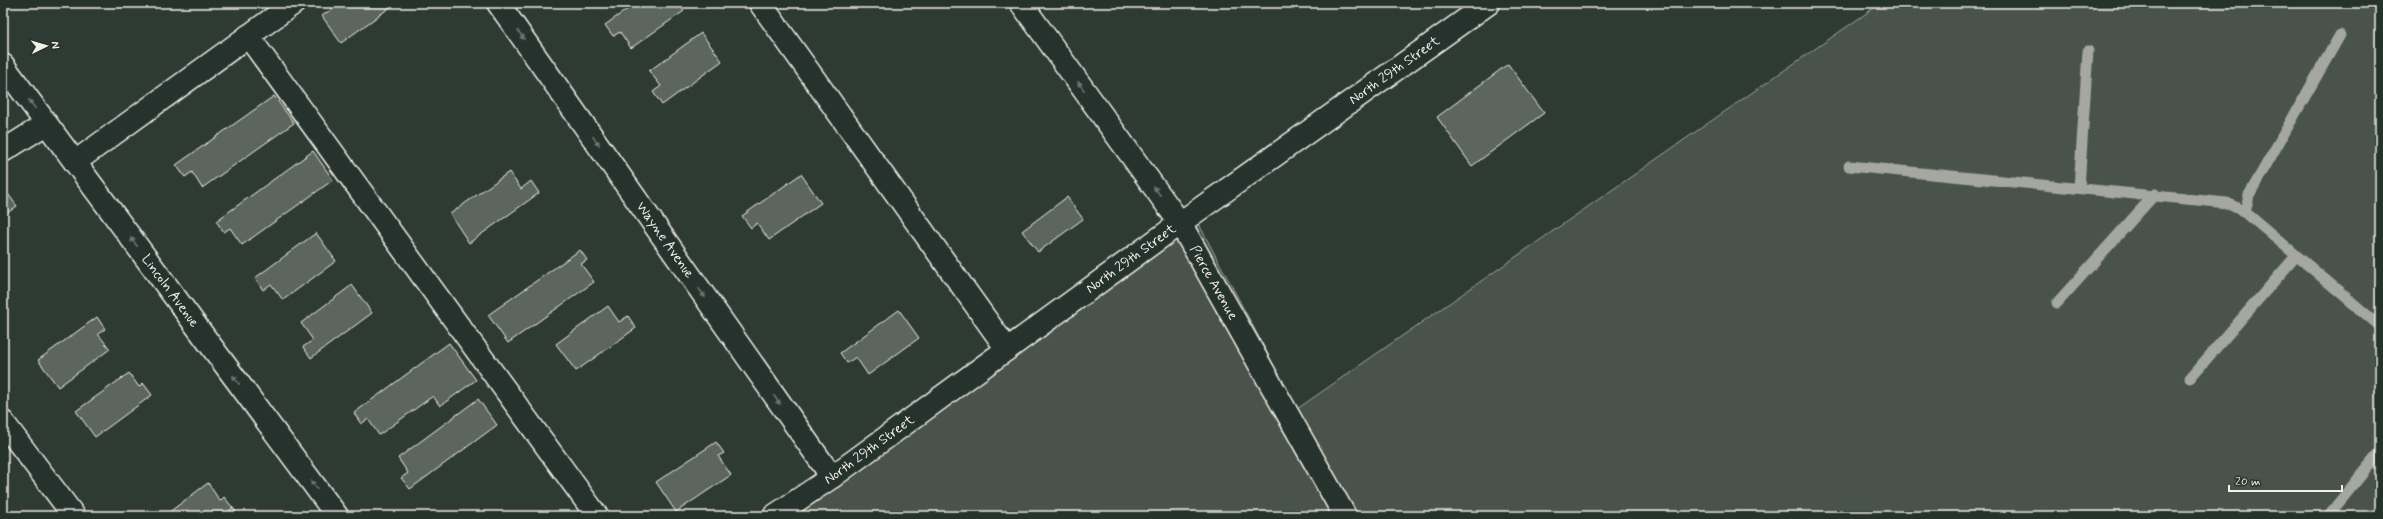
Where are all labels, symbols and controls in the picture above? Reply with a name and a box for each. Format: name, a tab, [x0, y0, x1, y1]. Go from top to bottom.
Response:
north arrow	[26, 26, 66, 66]
one-way arrow	[517, 30, 525, 40]
street label: North 29th Street	[1346, 31, 1444, 109]
text: N	[48, 41, 62, 49]
one-way arrow	[1077, 80, 1085, 91]
one-way arrow	[27, 98, 36, 109]
one-way arrow	[592, 136, 600, 147]
one-way arrow	[1153, 186, 1161, 196]
street label: Wayne Avenue	[632, 198, 698, 282]
street label: North 29th Street	[1082, 219, 1180, 298]
one-way arrow	[130, 237, 138, 247]
street label: Pierce Avenue	[1185, 242, 1242, 323]
street label: Lincoln Avenue	[137, 251, 203, 331]
one-way arrow	[698, 288, 707, 299]
one-way arrow	[232, 375, 240, 386]
one-way arrow	[773, 395, 781, 405]
street label: North 29th Street	[821, 410, 918, 489]
scale bar	[2229, 467, 2342, 493]
text: 20 m	[2235, 474, 2261, 490]
one-way arrow	[309, 479, 318, 490]

